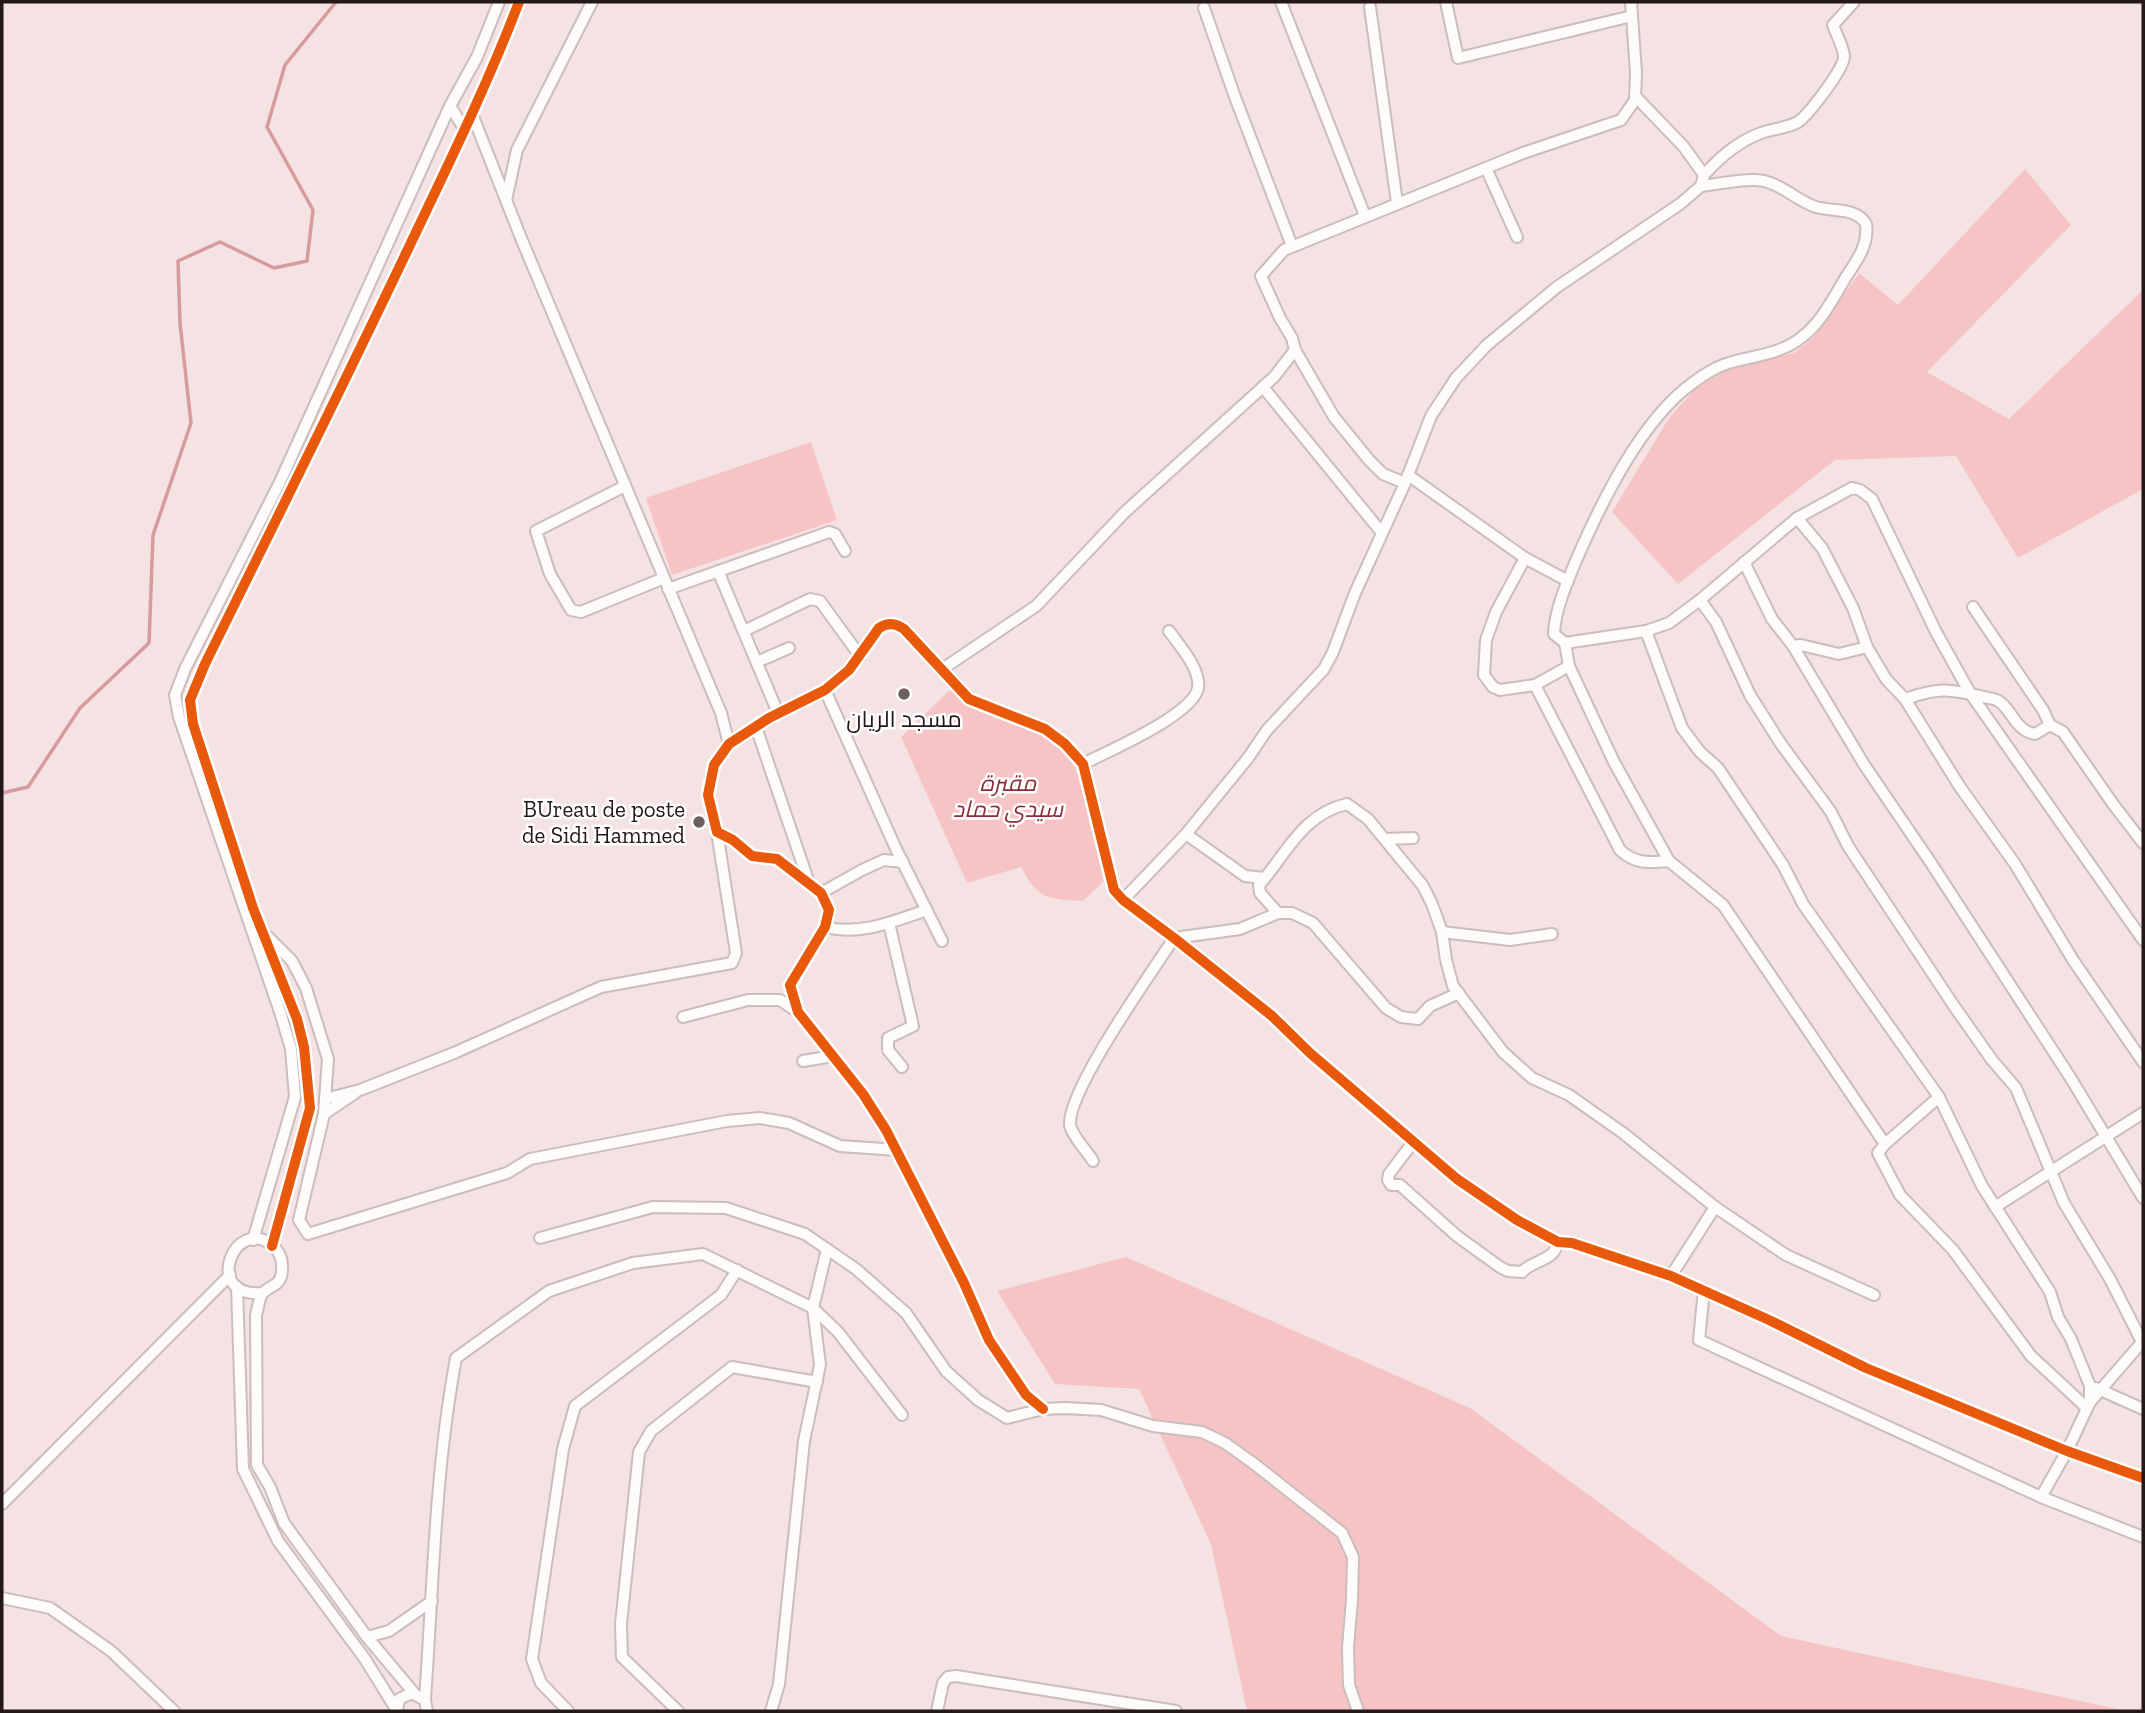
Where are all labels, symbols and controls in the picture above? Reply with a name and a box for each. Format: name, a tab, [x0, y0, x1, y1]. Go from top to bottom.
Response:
marker: مسجد الريان	[896, 686, 912, 702]
place label: مسجد الريان	[846, 705, 962, 733]
park label: مقبرة سيدي حماد	[953, 769, 1064, 827]
place label: BUreau de poste de Sidi Hammed	[522, 795, 685, 849]
marker: BUreau de poste de Sidi Hammed	[691, 814, 707, 830]

